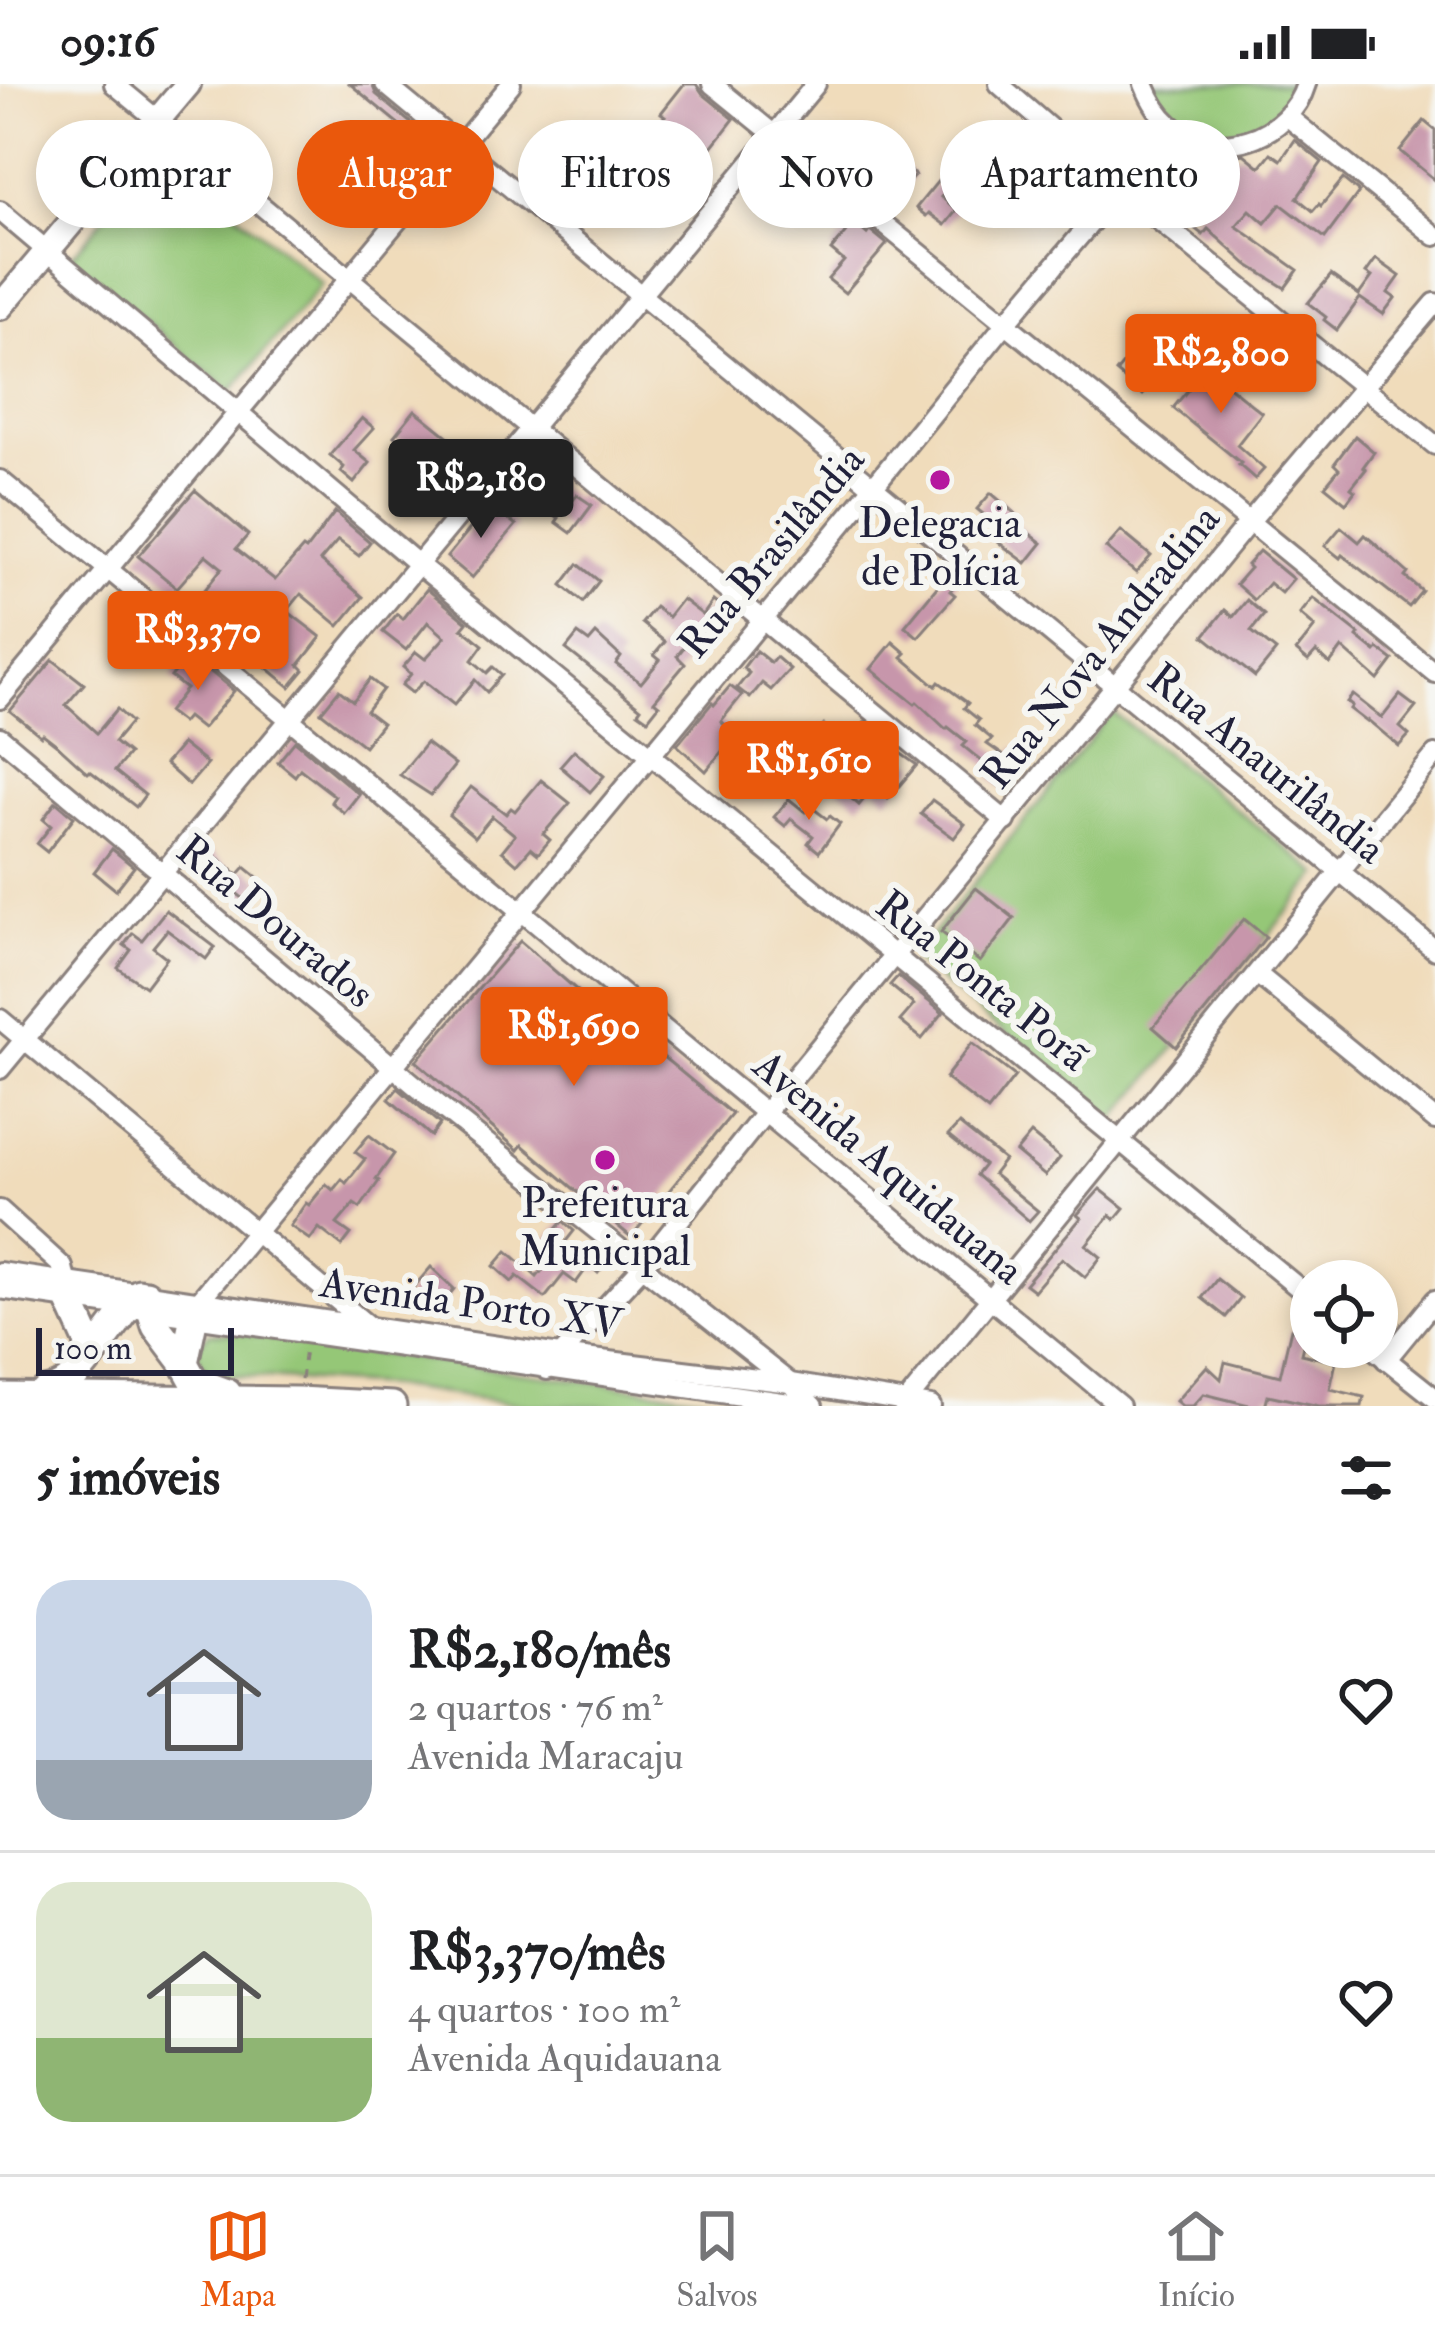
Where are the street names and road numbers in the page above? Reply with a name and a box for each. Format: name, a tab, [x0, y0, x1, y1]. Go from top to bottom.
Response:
street label: Rua Brasilândia	[668, 434, 877, 669]
street label: Rua Nova Andradina	[970, 494, 1232, 800]
street label: Rua Anaurilândia	[1137, 652, 1396, 876]
street label: Rua Dourados	[166, 824, 384, 1020]
street label: Rua Ponta Porã	[865, 879, 1099, 1083]
street label: Avenida Aquidauana	[741, 1039, 1034, 1297]
street label: Avenida Porto XV	[316, 1257, 627, 1351]

